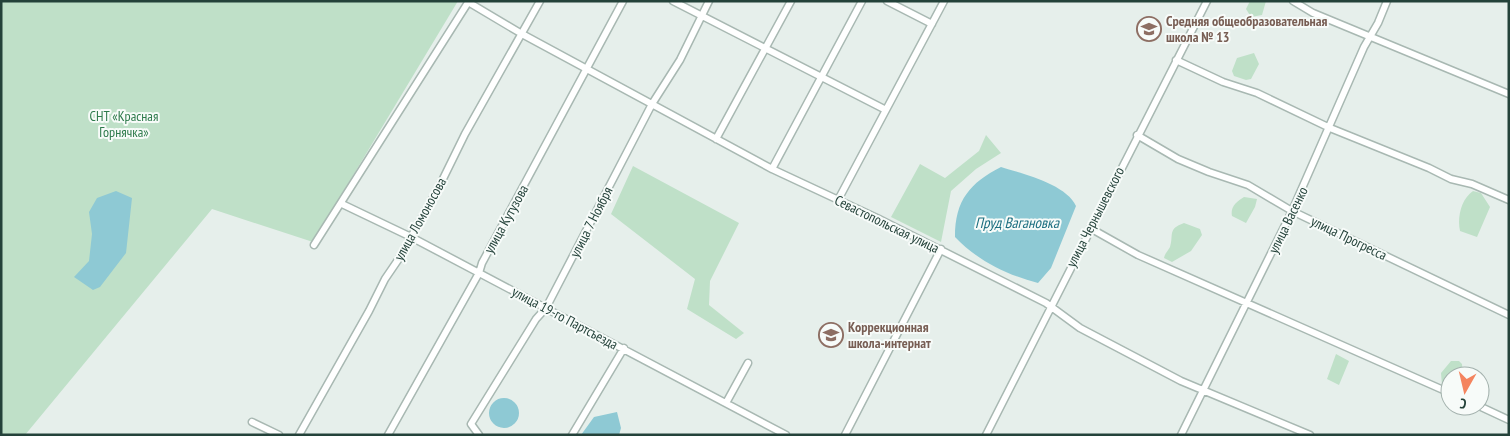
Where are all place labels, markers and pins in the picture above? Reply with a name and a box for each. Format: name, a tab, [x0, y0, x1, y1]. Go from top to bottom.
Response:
place label: Средняя общеобразовательная школа № 13	[1166, 12, 1327, 46]
school or university icon: Средняя общеобразовательная школа № 13	[1136, 16, 1162, 42]
place label: Коррекционная школа-интернат	[848, 318, 931, 352]
school or university icon: Коррекционная школа-интернат	[818, 322, 844, 348]

